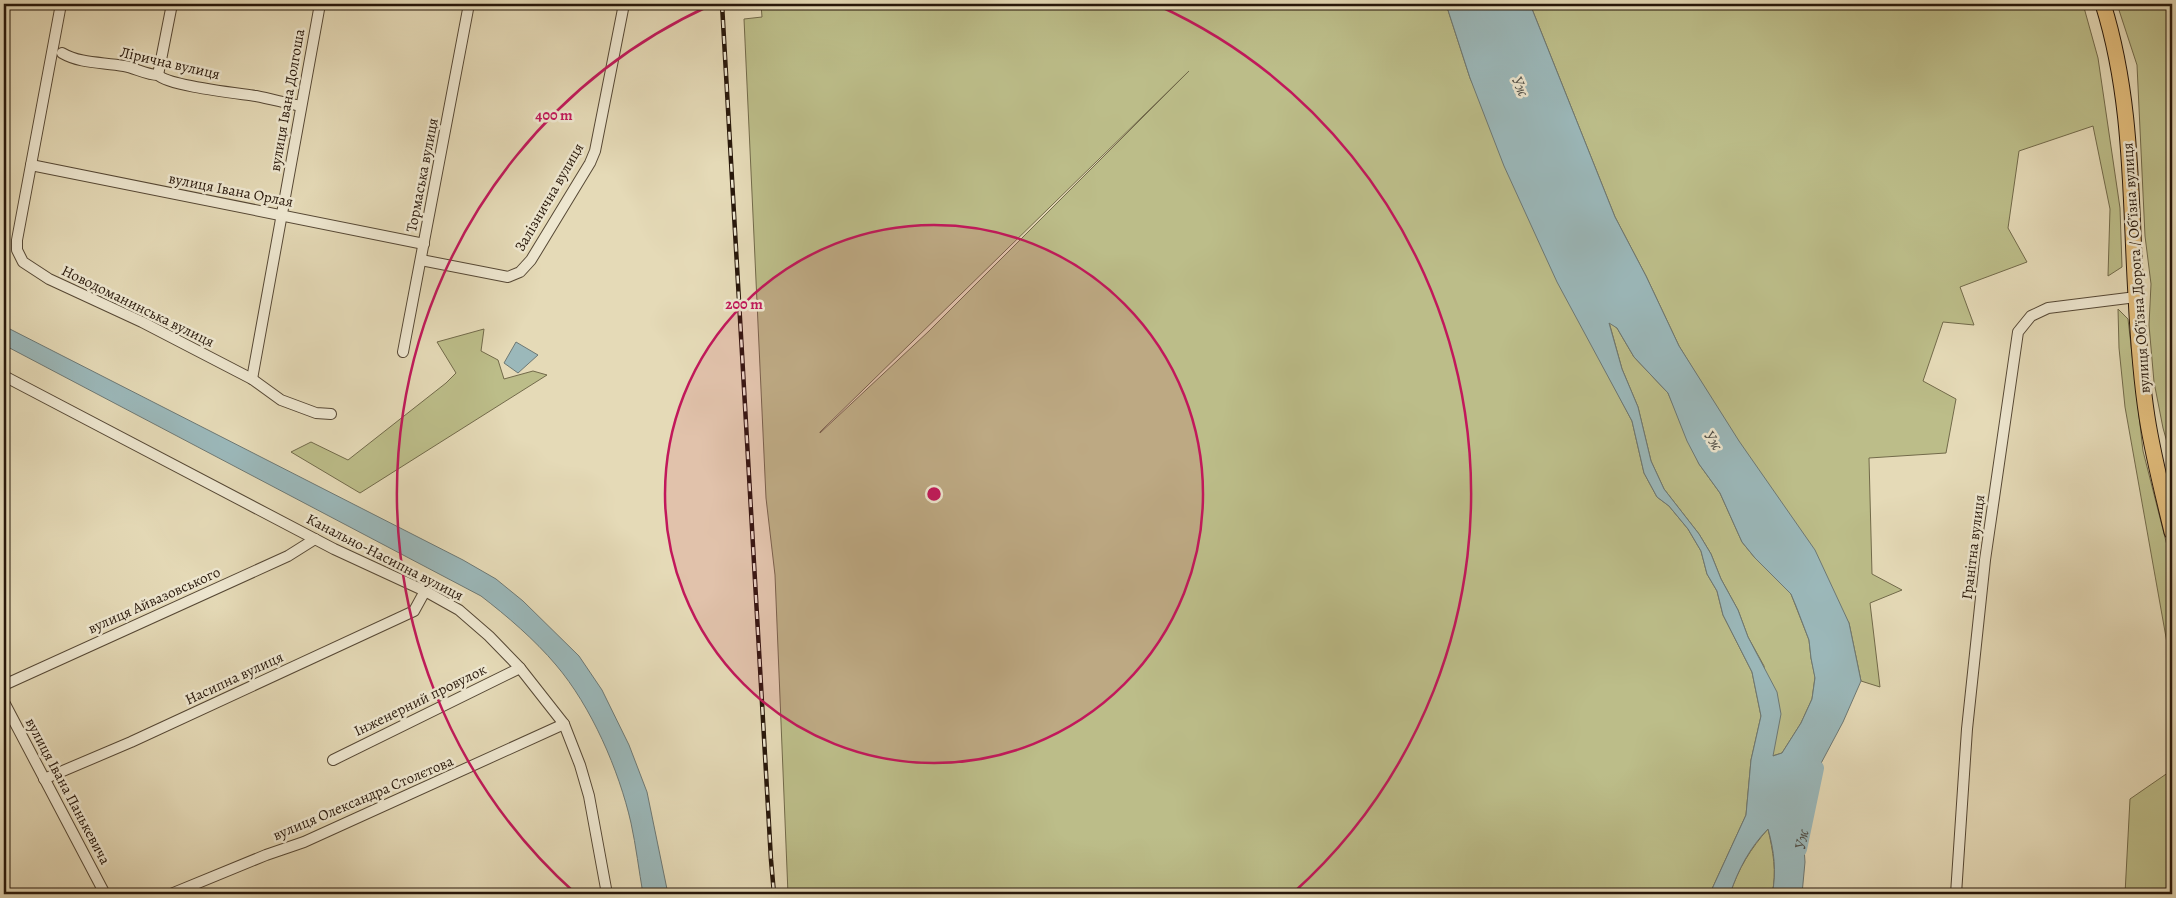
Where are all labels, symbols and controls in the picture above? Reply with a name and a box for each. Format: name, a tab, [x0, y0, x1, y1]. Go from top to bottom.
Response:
street label: вулиця Івана Долгоша	[265, 27, 309, 173]
street label: Лірична вулиця	[118, 42, 222, 84]
water label: Уж	[1506, 73, 1534, 100]
text: 400 m	[535, 105, 573, 125]
street label: Тормаська вулиця	[401, 116, 443, 234]
street label: Залізнична вулиця	[510, 139, 588, 255]
street label: вулиця Обʼїзна Дорога / Обʼїзна вулиця	[2117, 142, 2155, 394]
street label: вулиця Івана Орлая	[167, 168, 295, 212]
street label: Новодоманинська вулиця	[58, 260, 218, 352]
text: 200 m	[725, 294, 763, 314]
water label: Уж	[1699, 426, 1728, 455]
centre of rings	[925, 485, 943, 503]
street label: Гранітна вулиця	[1957, 493, 1989, 601]
street label: Канально-Насипна вулиця	[303, 509, 467, 605]
street label: вулиця Айвазовського	[85, 562, 223, 638]
street label: Насипна вулиця	[182, 647, 286, 709]
street label: Інженерний провулок	[350, 659, 490, 741]
street label: вулиця Івана Панькевича	[21, 714, 115, 868]
street label: вулиця Олександра Столєтова	[270, 751, 456, 845]
water label: Уж	[1789, 827, 1815, 851]

